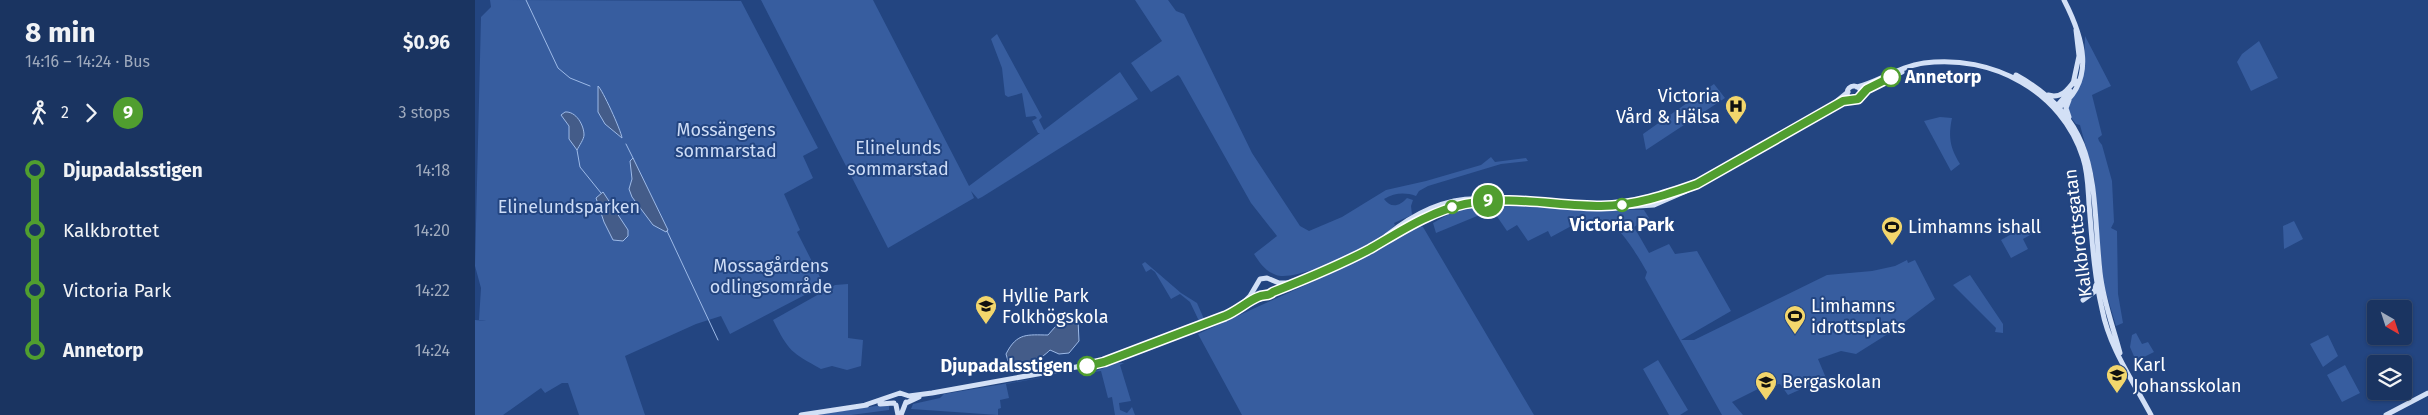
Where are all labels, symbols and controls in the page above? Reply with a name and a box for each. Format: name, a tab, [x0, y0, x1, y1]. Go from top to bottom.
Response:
text: 8 min	[25, 16, 96, 49]
text: $0.96	[403, 31, 450, 54]
text: 14:16 – 14:24 · Bus	[25, 52, 150, 71]
place label: Annetorp	[1904, 66, 1982, 88]
marker: Annetorp	[1881, 67, 1901, 87]
place label: Victoria Vård & Hälsa	[1616, 85, 1720, 128]
hospital icon: Victoria Vård & Hälsa	[1724, 94, 1748, 125]
icon: walk	[25, 99, 53, 127]
icon: forward	[77, 99, 105, 127]
text: 9	[123, 102, 133, 124]
text: 2	[61, 103, 69, 122]
text: 3 stops	[398, 103, 450, 122]
park label: Mossängens sommarstad	[675, 119, 777, 162]
park label: Elinelunds sommarstad	[847, 137, 949, 180]
text: Djupadalsstigen	[63, 159, 203, 182]
text: 14:18	[416, 161, 450, 180]
street label: Kalkbrottsgatan	[2059, 168, 2097, 298]
line badge: 9	[1472, 185, 1504, 217]
text: 9	[1483, 190, 1493, 212]
park label: Elinelundsparken	[498, 196, 640, 218]
marker: Victoria Park	[1615, 198, 1629, 212]
unlabelled marker	[1445, 200, 1459, 214]
place label: Victoria Park	[1569, 214, 1675, 236]
sports icon: Limhamns ishall	[1880, 215, 1904, 246]
place label: Limhamns ishall	[1908, 216, 2041, 238]
text: Kalkbrottet	[63, 219, 159, 242]
text: 14:20	[414, 221, 450, 240]
park label: Mossagårdens odlingsområde	[710, 255, 832, 298]
text: Victoria Park	[63, 279, 171, 302]
text: 14:22	[415, 281, 450, 300]
place label: Hyllie Park Folkhögskola	[1002, 285, 1108, 328]
school or university icon: Hyllie Park Folkhögskola	[974, 294, 998, 325]
place label: Limhamns idrottsplats	[1811, 295, 1906, 338]
north arrow	[2367, 300, 2413, 345]
map controls	[2367, 300, 2412, 400]
sports icon: Limhamns idrottsplats	[1783, 304, 1807, 335]
text: Annetorp	[63, 339, 144, 362]
text: 14:24	[415, 341, 450, 360]
place label: Karl Johansskolan	[2133, 354, 2242, 397]
place label: Djupadalsstigen	[941, 355, 1073, 377]
button: layers	[2367, 355, 2412, 400]
marker: Djupadalsstigen	[1077, 356, 1097, 376]
school or university icon: Karl Johansskolan	[2105, 363, 2129, 394]
school or university icon: Bergaskolan	[1754, 370, 1778, 401]
place label: Bergaskolan	[1782, 371, 1882, 393]

